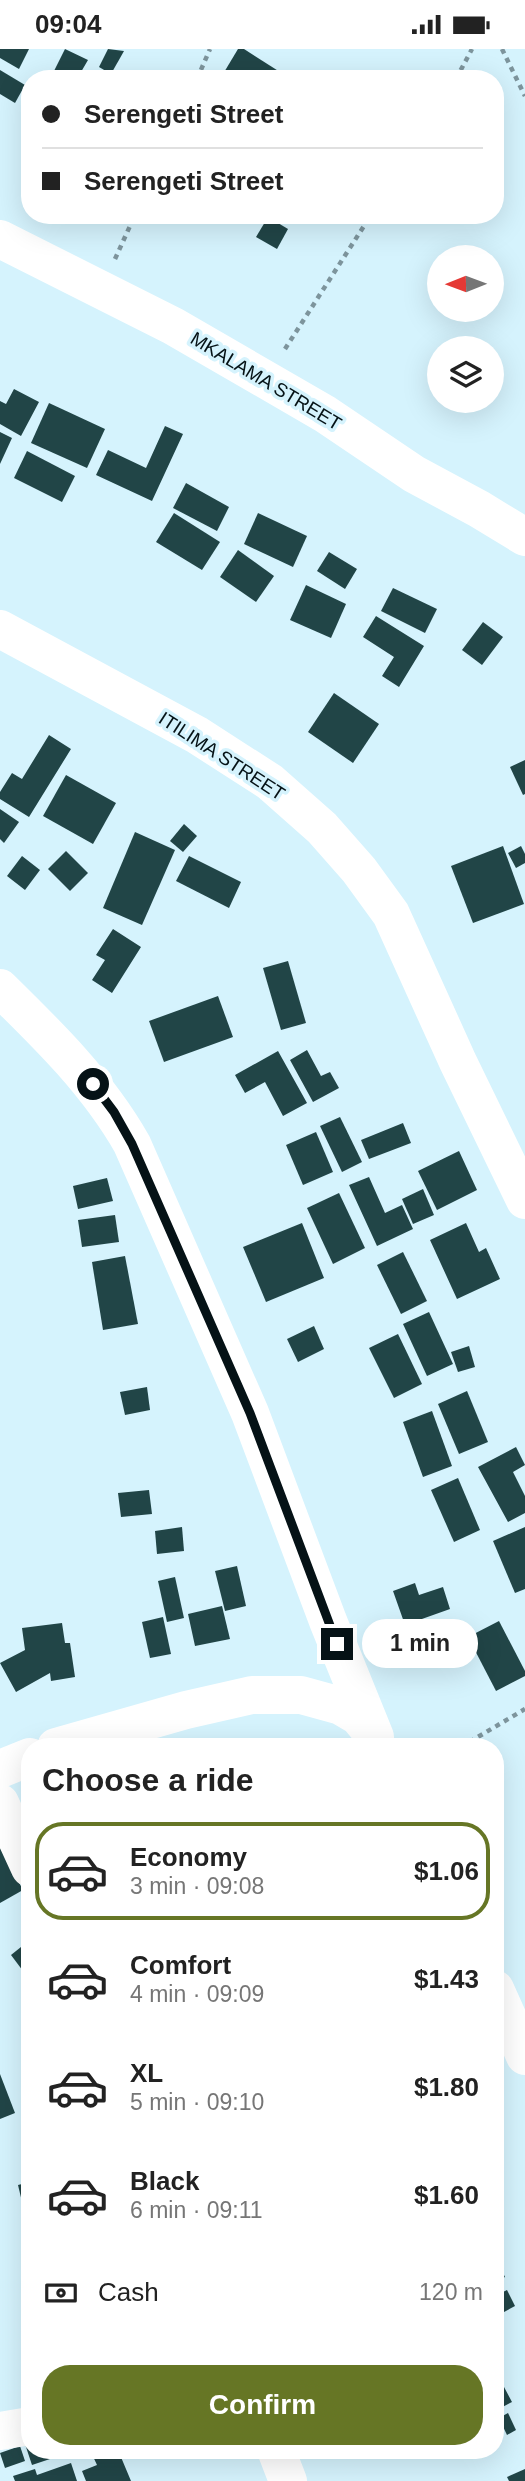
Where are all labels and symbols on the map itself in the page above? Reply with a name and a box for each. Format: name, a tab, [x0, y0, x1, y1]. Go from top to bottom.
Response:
north arrow	[427, 245, 504, 322]
street label: MKALAMA STREET	[187, 328, 345, 435]
street label: ITILIMA STREET	[155, 708, 289, 805]
route start	[77, 1068, 109, 1100]
callout: 1 min	[362, 1619, 477, 1669]
route end	[321, 1628, 353, 1660]

